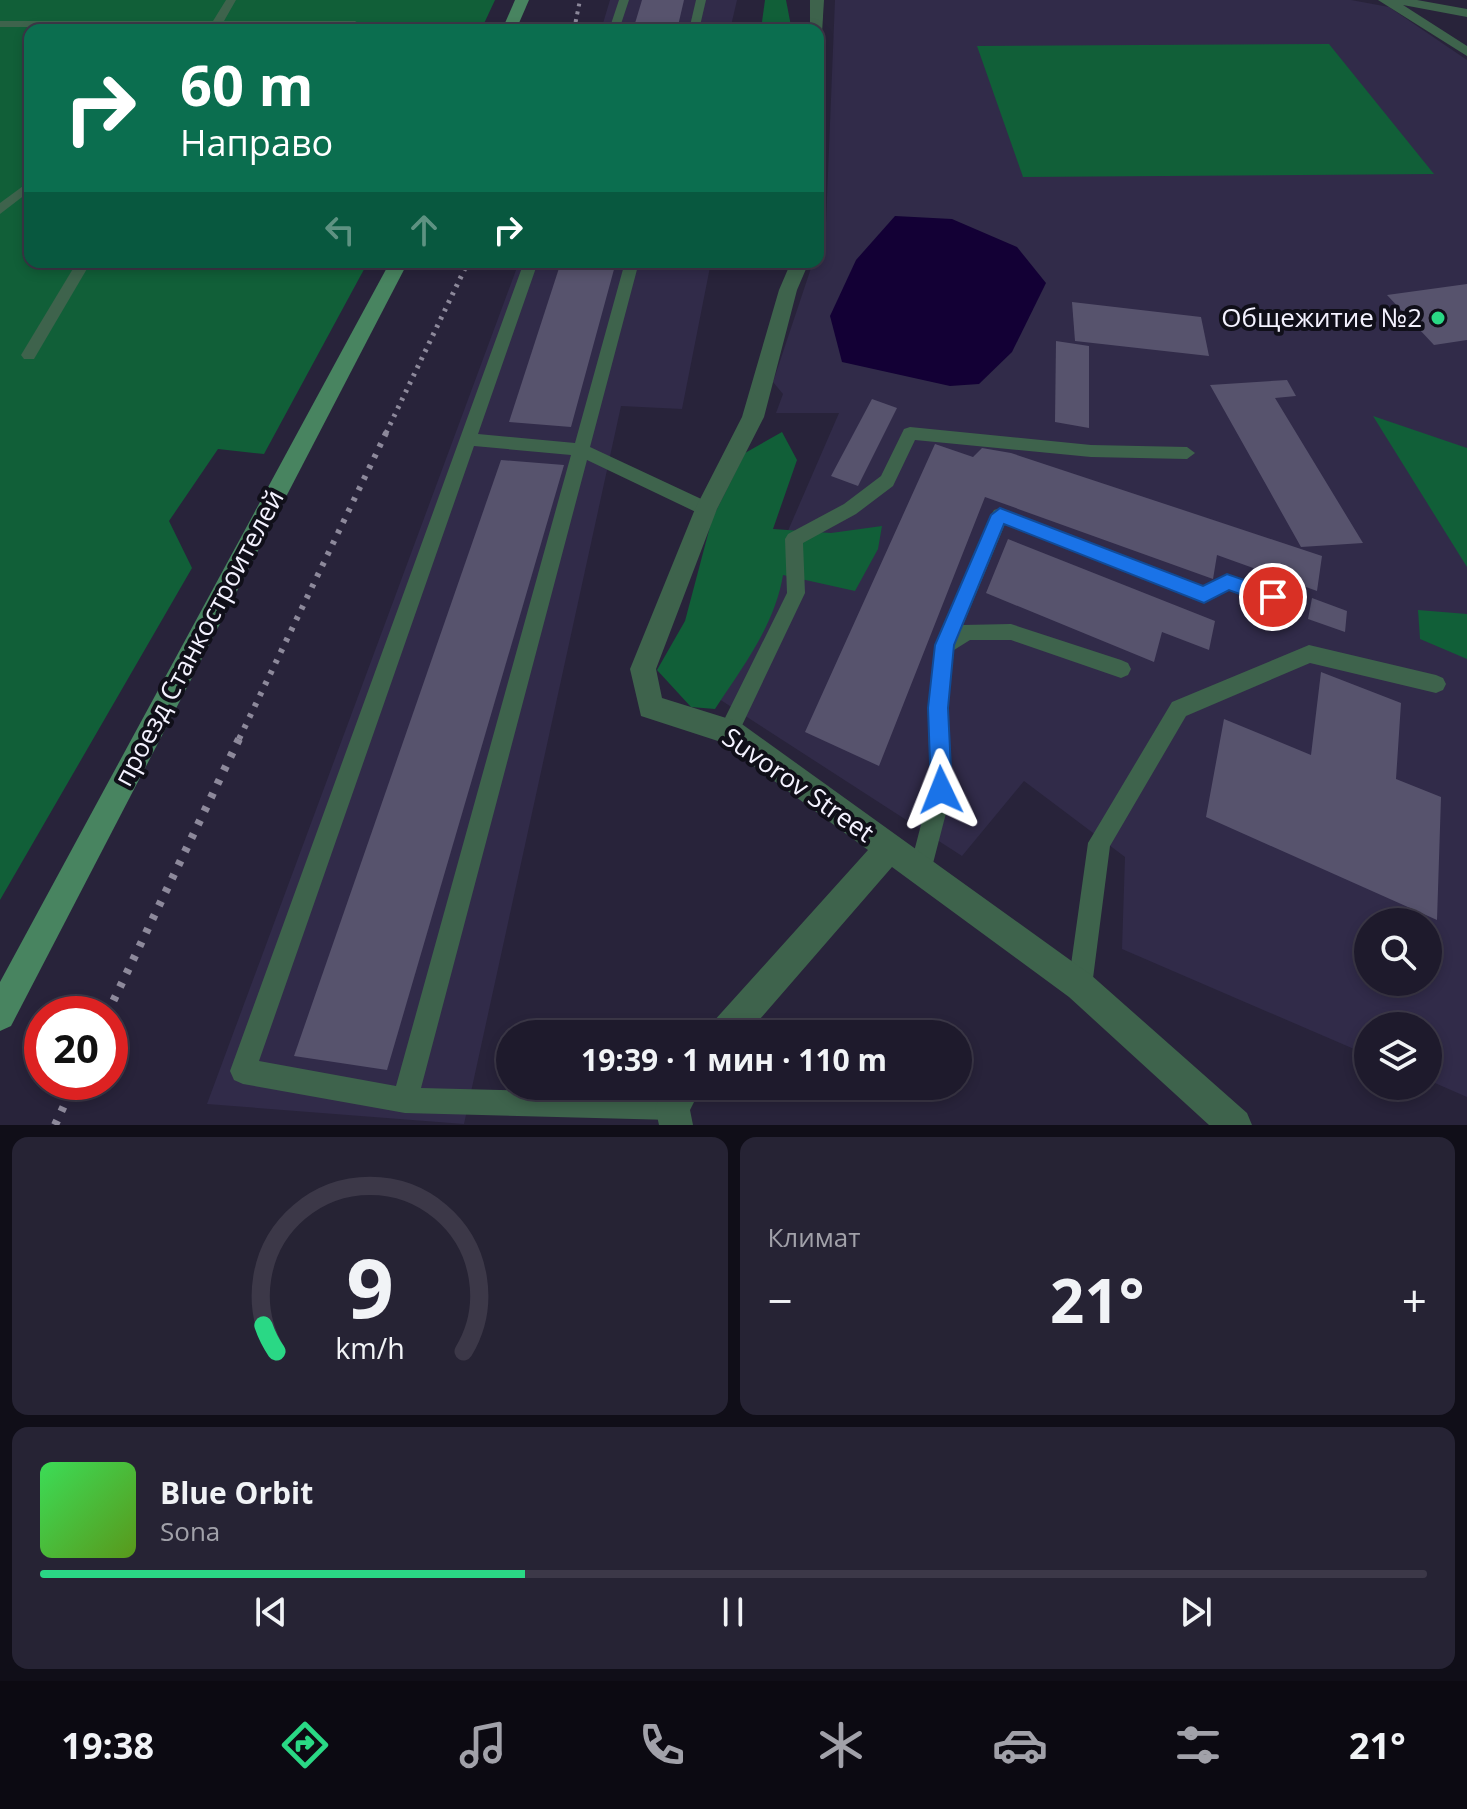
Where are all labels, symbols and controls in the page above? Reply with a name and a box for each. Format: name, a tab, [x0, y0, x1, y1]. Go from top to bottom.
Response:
text: 60 m	[180, 46, 314, 122]
icon: right	[48, 56, 152, 160]
text: Направо	[180, 118, 333, 167]
icon: left	[318, 208, 362, 252]
icon: ahead	[402, 208, 446, 252]
icon: right	[486, 208, 530, 252]
place label: Общежитие №2	[1221, 299, 1422, 335]
marker: Общежитие №2	[1429, 309, 1447, 327]
street label: проезд Станкостроителей	[105, 483, 292, 792]
pin	[1239, 563, 1307, 631]
icon: arrive	[1251, 575, 1295, 619]
street label: Suvorov Street	[716, 719, 882, 850]
position arrow	[899, 748, 983, 832]
map controls	[1354, 908, 1442, 1100]
button: search	[1354, 908, 1442, 996]
speed limit sign: 20	[24, 996, 128, 1100]
button: layers	[1354, 1012, 1442, 1100]
text: 19:39 · 1 мин · 110 m	[581, 1039, 887, 1080]
text: Климат	[768, 1219, 861, 1255]
text: 9	[346, 1229, 394, 1342]
text: 21°	[1050, 1259, 1144, 1341]
text: −	[768, 1270, 793, 1330]
text: +	[1402, 1270, 1427, 1330]
text: km/h	[335, 1328, 404, 1367]
text: Blue Orbit	[160, 1472, 313, 1513]
text: Sona	[160, 1513, 220, 1549]
icon: previous	[249, 1590, 293, 1634]
icon: pause	[711, 1590, 755, 1634]
icon: next	[1174, 1590, 1218, 1634]
icon: directions	[277, 1717, 333, 1773]
icon: music	[455, 1717, 511, 1773]
icon: phone	[634, 1717, 690, 1773]
icon: climate	[813, 1717, 869, 1773]
icon: car	[992, 1717, 1048, 1773]
icon: filters	[1170, 1717, 1226, 1773]
text: 19:38	[61, 1721, 154, 1770]
text: 21°	[1349, 1721, 1406, 1770]

